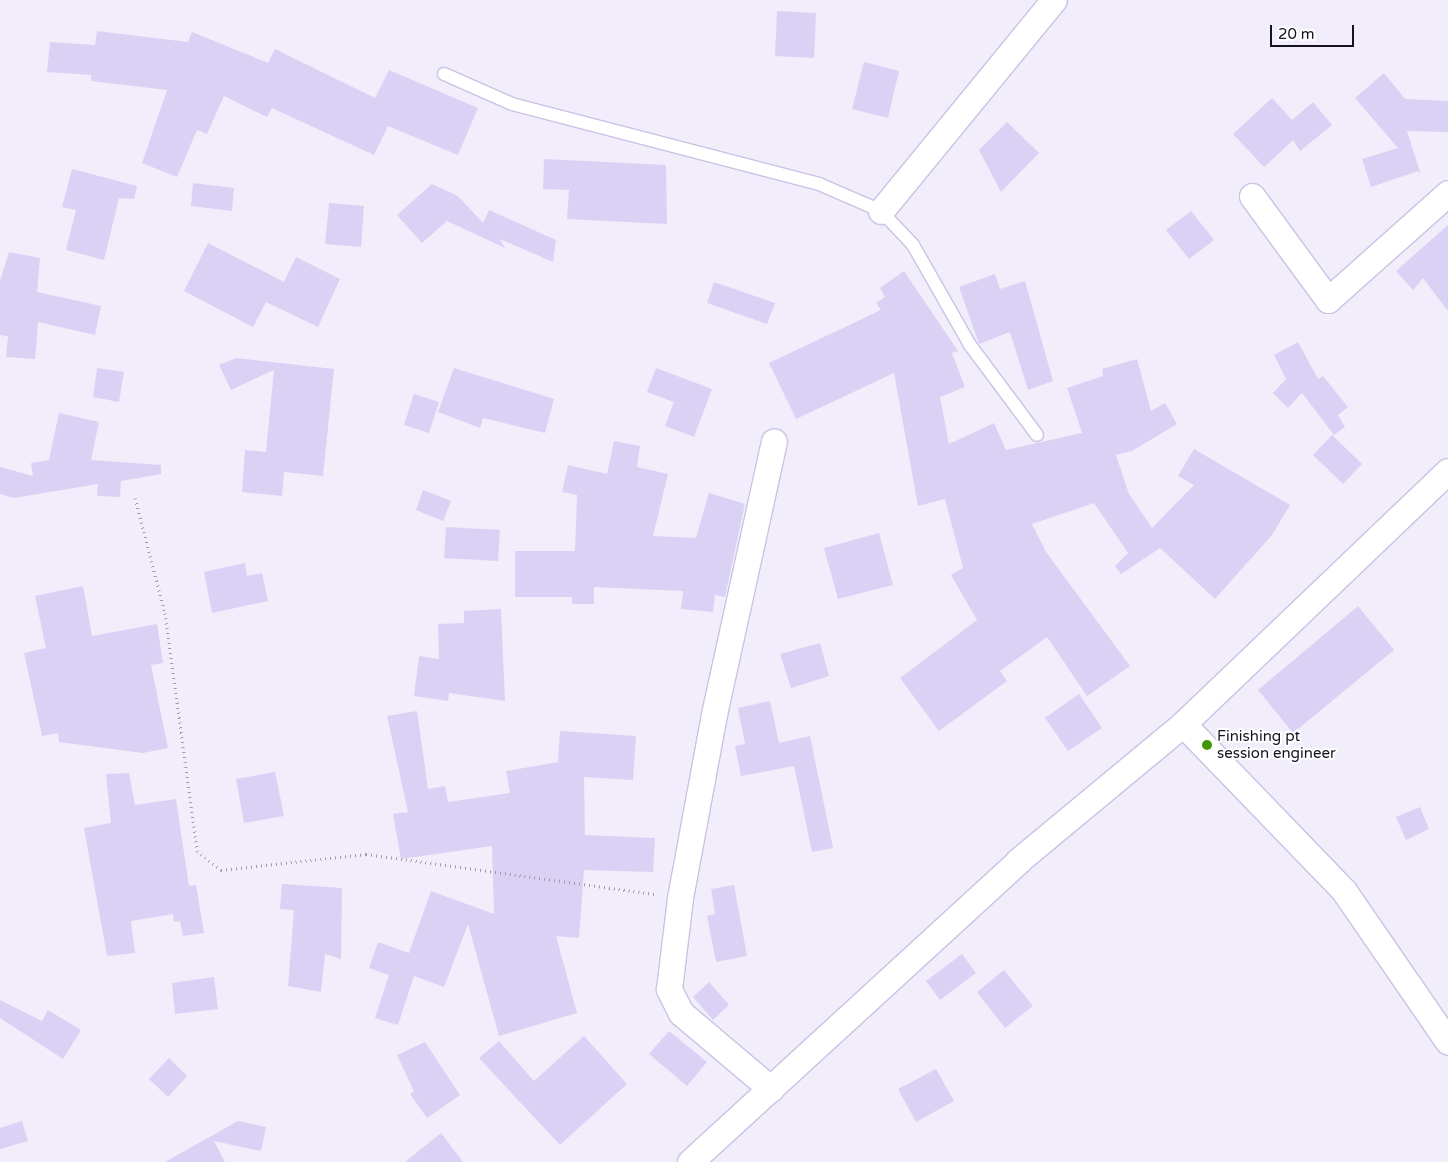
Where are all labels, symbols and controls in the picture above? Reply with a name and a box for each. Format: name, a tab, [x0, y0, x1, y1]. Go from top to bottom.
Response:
scale bar	[1273, 15, 1357, 47]
text: 20 m	[1278, 25, 1315, 43]
place label: Finishing pt session engineer	[1217, 727, 1336, 762]
marker: Finishing pt session engineer	[1201, 739, 1213, 751]

